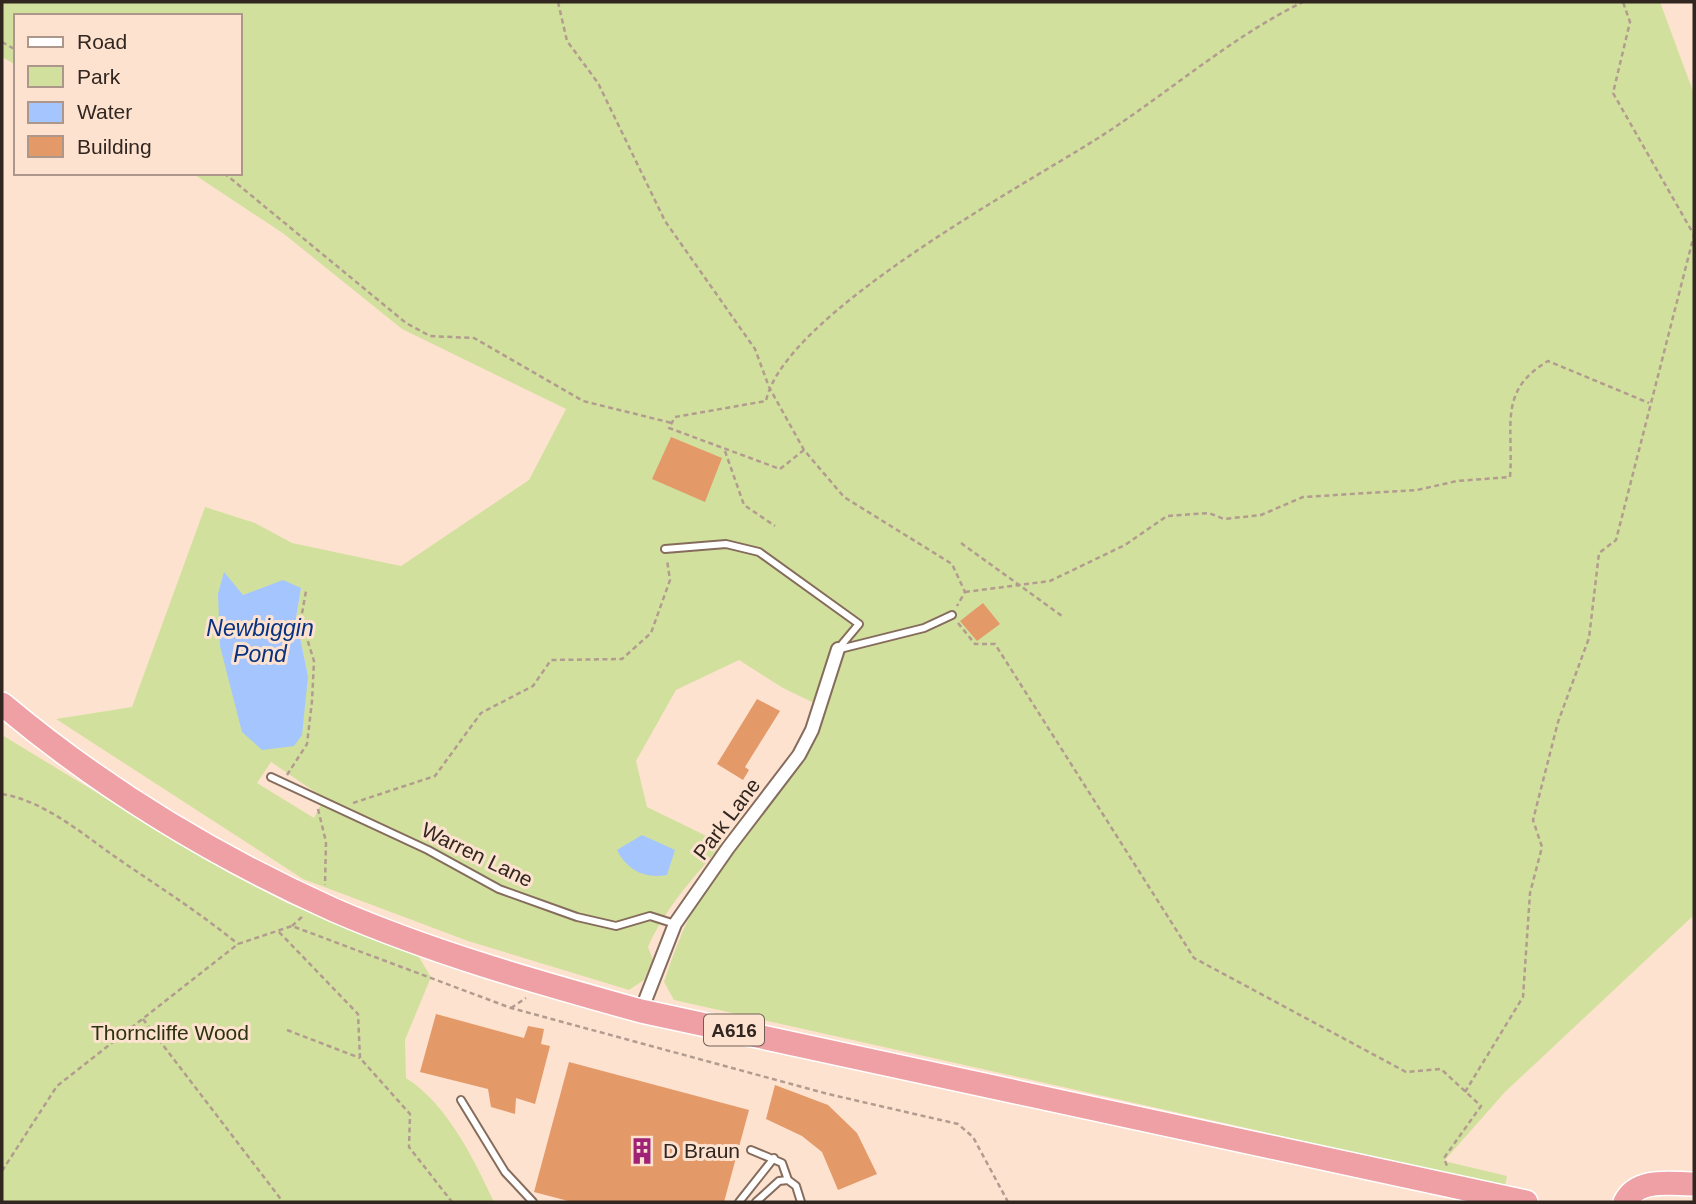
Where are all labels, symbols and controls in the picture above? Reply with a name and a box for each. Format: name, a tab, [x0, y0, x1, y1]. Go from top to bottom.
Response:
legend	[14, 14, 242, 175]
text: Road	[77, 30, 127, 53]
text: Park	[77, 65, 121, 88]
text: Water	[77, 100, 132, 123]
text: Building	[77, 135, 152, 158]
water label: Newbiggin Pond	[206, 615, 314, 667]
street label: Park Lane	[689, 774, 765, 864]
street label: Warren Lane	[418, 818, 536, 891]
road number: A616	[704, 1014, 764, 1046]
park label: Thorncliffe Wood	[91, 1021, 249, 1044]
building icon: D Braun	[627, 1136, 657, 1166]
place label: D Braun	[663, 1139, 740, 1162]

